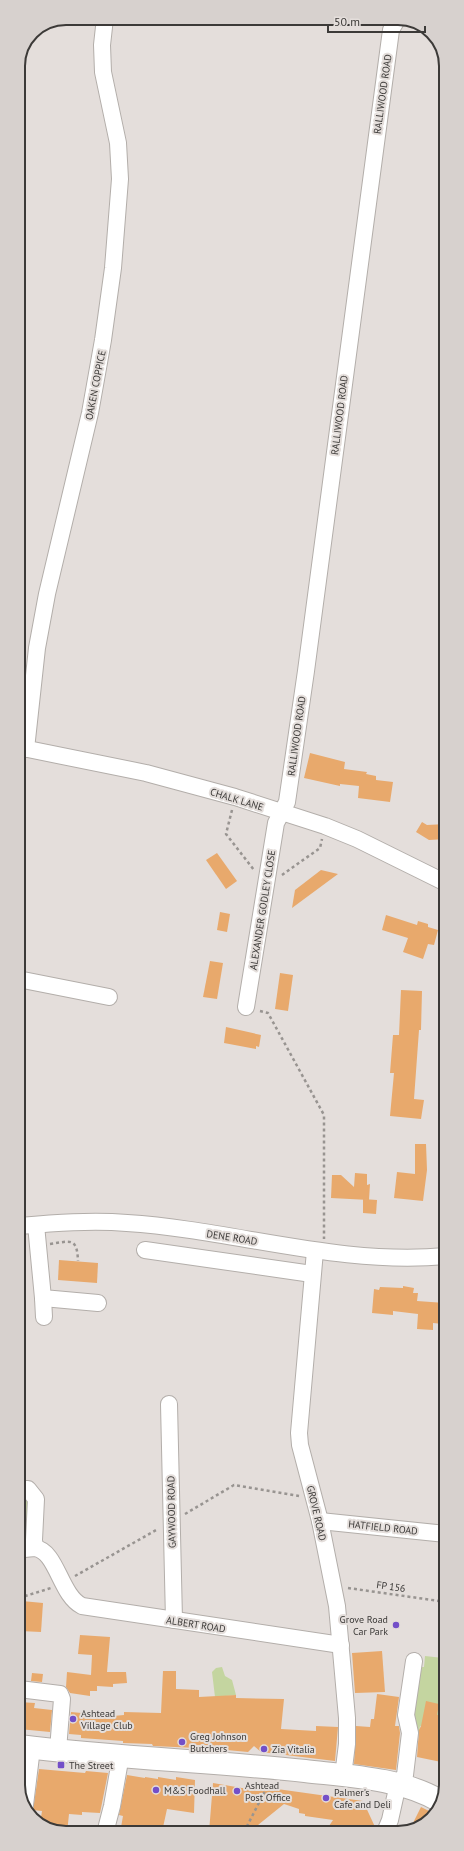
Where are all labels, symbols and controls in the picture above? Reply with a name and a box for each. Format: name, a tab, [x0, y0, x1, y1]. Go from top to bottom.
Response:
scale bar	[328, 8, 425, 34]
text: 50 m	[334, 14, 360, 29]
street label: RALLIWOOD ROAD	[370, 53, 395, 135]
street label: OAKEN COPPICE	[82, 349, 109, 421]
street label: RALLIWOOD ROAD	[328, 374, 351, 456]
street label: RALLIWOOD ROAD	[284, 695, 309, 777]
street label: CHALK LANE	[209, 785, 265, 814]
street label: ALEXANDER GODLEY CLOSE	[247, 849, 278, 971]
street label: DENE ROAD	[206, 1227, 258, 1248]
street label: GAYWOOD ROAD	[164, 1476, 179, 1548]
street label: GROVE ROAD	[304, 1484, 329, 1542]
street label: HATFIELD ROAD	[348, 1517, 418, 1538]
street label: FP 156	[375, 1578, 406, 1595]
street label: ALBERT ROAD	[165, 1613, 227, 1636]
place label: Grove Road Car Park	[340, 1613, 388, 1638]
marker: Grove Road Car Park	[391, 1620, 401, 1630]
place label: Ashtead Village Club	[80, 1707, 133, 1732]
marker: Ashtead Village Club	[68, 1714, 78, 1724]
place label: Greg Johnson Butchers	[190, 1730, 247, 1755]
marker: Greg Johnson Butchers	[177, 1737, 187, 1747]
place label: Zia Vitalia	[272, 1743, 315, 1756]
marker: Zia Vitalia	[259, 1744, 269, 1754]
place label: The Street	[69, 1759, 114, 1772]
marker: The Street	[56, 1760, 66, 1770]
place label: Ashtead Post Office	[245, 1779, 291, 1804]
place label: M&S Foodhall	[164, 1784, 226, 1797]
marker: M&S Foodhall	[151, 1785, 161, 1795]
marker: Ashtead Post Office	[232, 1786, 242, 1796]
place label: Palmer's Cafe and Deli	[334, 1786, 391, 1811]
marker: Palmer's Cafe and Deli	[321, 1793, 331, 1803]

